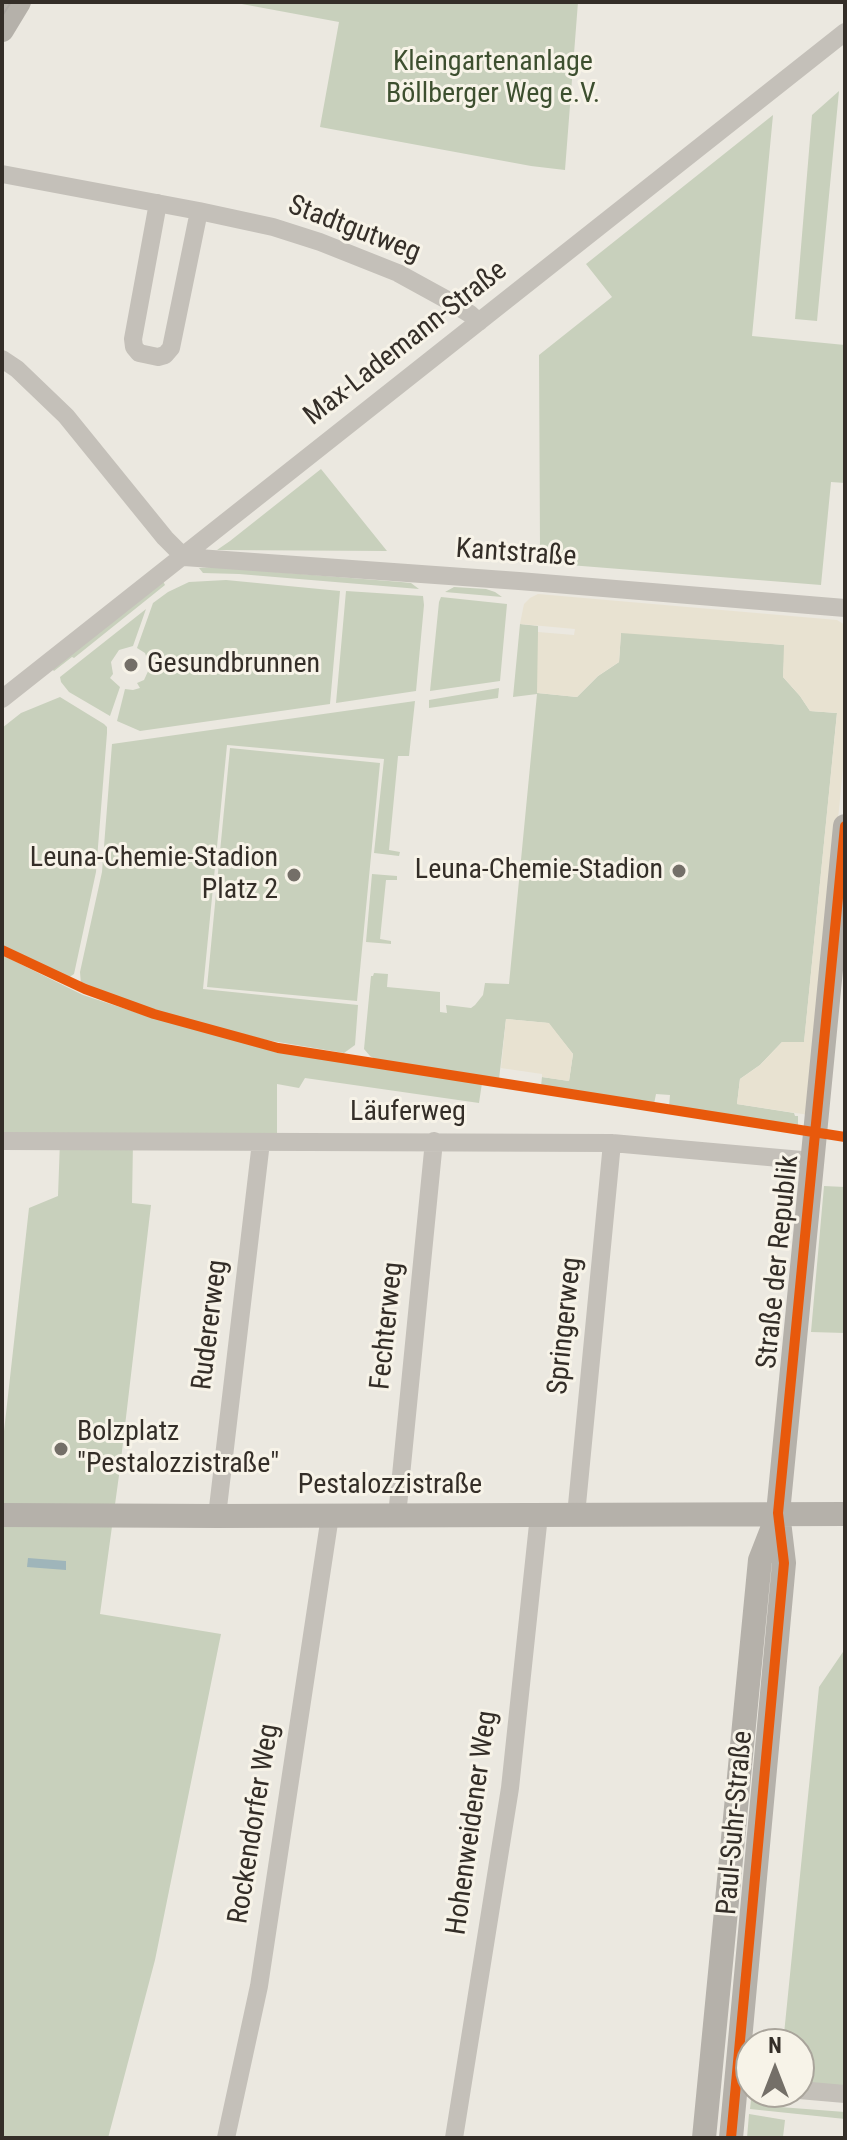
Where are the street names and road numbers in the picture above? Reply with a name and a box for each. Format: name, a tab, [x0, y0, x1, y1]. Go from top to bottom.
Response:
street label: Stadtgutweg	[283, 189, 425, 271]
street label: Max-Lademann-Straße	[298, 254, 514, 434]
street label: Kantstraße	[455, 533, 577, 575]
street label: Läuferweg	[350, 1096, 466, 1130]
street label: Straße der Republik	[751, 1153, 807, 1371]
street label: Springerweg	[542, 1256, 590, 1396]
street label: Rudererweg	[186, 1258, 236, 1392]
street label: Fechterweg	[365, 1261, 411, 1391]
street label: Pestalozzistraße	[298, 1469, 482, 1503]
street label: Hohenweidener Weg	[441, 1709, 505, 1937]
street label: Rockendorfer Weg	[223, 1722, 287, 1926]
street label: Paul-Suhr-Straße	[711, 1730, 761, 1916]

